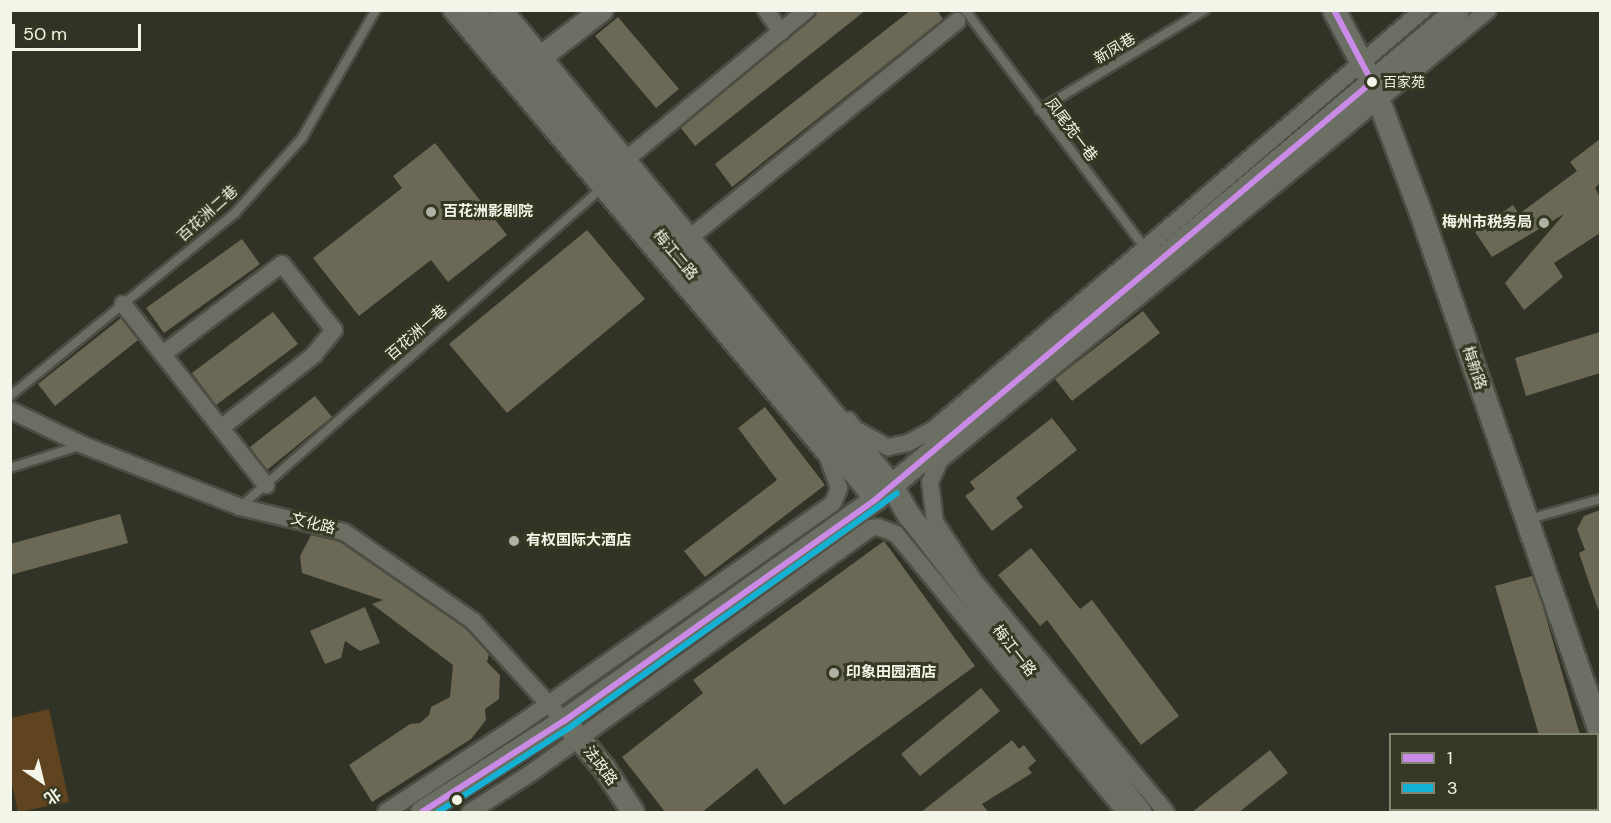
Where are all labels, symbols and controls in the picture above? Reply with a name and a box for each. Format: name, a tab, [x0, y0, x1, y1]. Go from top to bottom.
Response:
scale bar	[15, 12, 144, 50]
text: 50 m	[23, 22, 67, 46]
street label: 新凤巷	[1091, 30, 1139, 68]
place label: 百家苑	[1383, 74, 1425, 90]
marker: 百家苑	[1366, 76, 1378, 88]
street label: 凤尾苑一巷	[1041, 95, 1101, 165]
street label: 百花洲二巷	[174, 182, 242, 246]
place label: 百花洲影剧院	[443, 203, 533, 221]
marker: 百花洲影剧院	[424, 205, 438, 219]
place label: 梅州市税务局	[1442, 214, 1532, 232]
marker: 梅州市税务局	[1537, 216, 1551, 230]
street label: 梅江二路	[649, 226, 701, 284]
street label: 百花洲一巷	[383, 302, 451, 364]
street label: 梅新路	[1458, 344, 1490, 392]
street label: 文化路	[289, 510, 337, 538]
place label: 有权国际大酒店	[526, 532, 631, 550]
marker: 有权国际大酒店	[507, 534, 521, 548]
street label: 梅江一路	[988, 622, 1040, 680]
place label: 印象田园酒店	[846, 664, 936, 682]
marker: 印象田园酒店	[827, 666, 841, 680]
legend	[1389, 733, 1599, 811]
street label: 法政路	[579, 743, 621, 789]
text: 1	[1447, 746, 1453, 770]
north arrow	[12, 751, 72, 811]
text: 3	[1447, 776, 1458, 800]
text: 北	[40, 783, 65, 809]
unlabelled marker	[451, 794, 463, 806]

